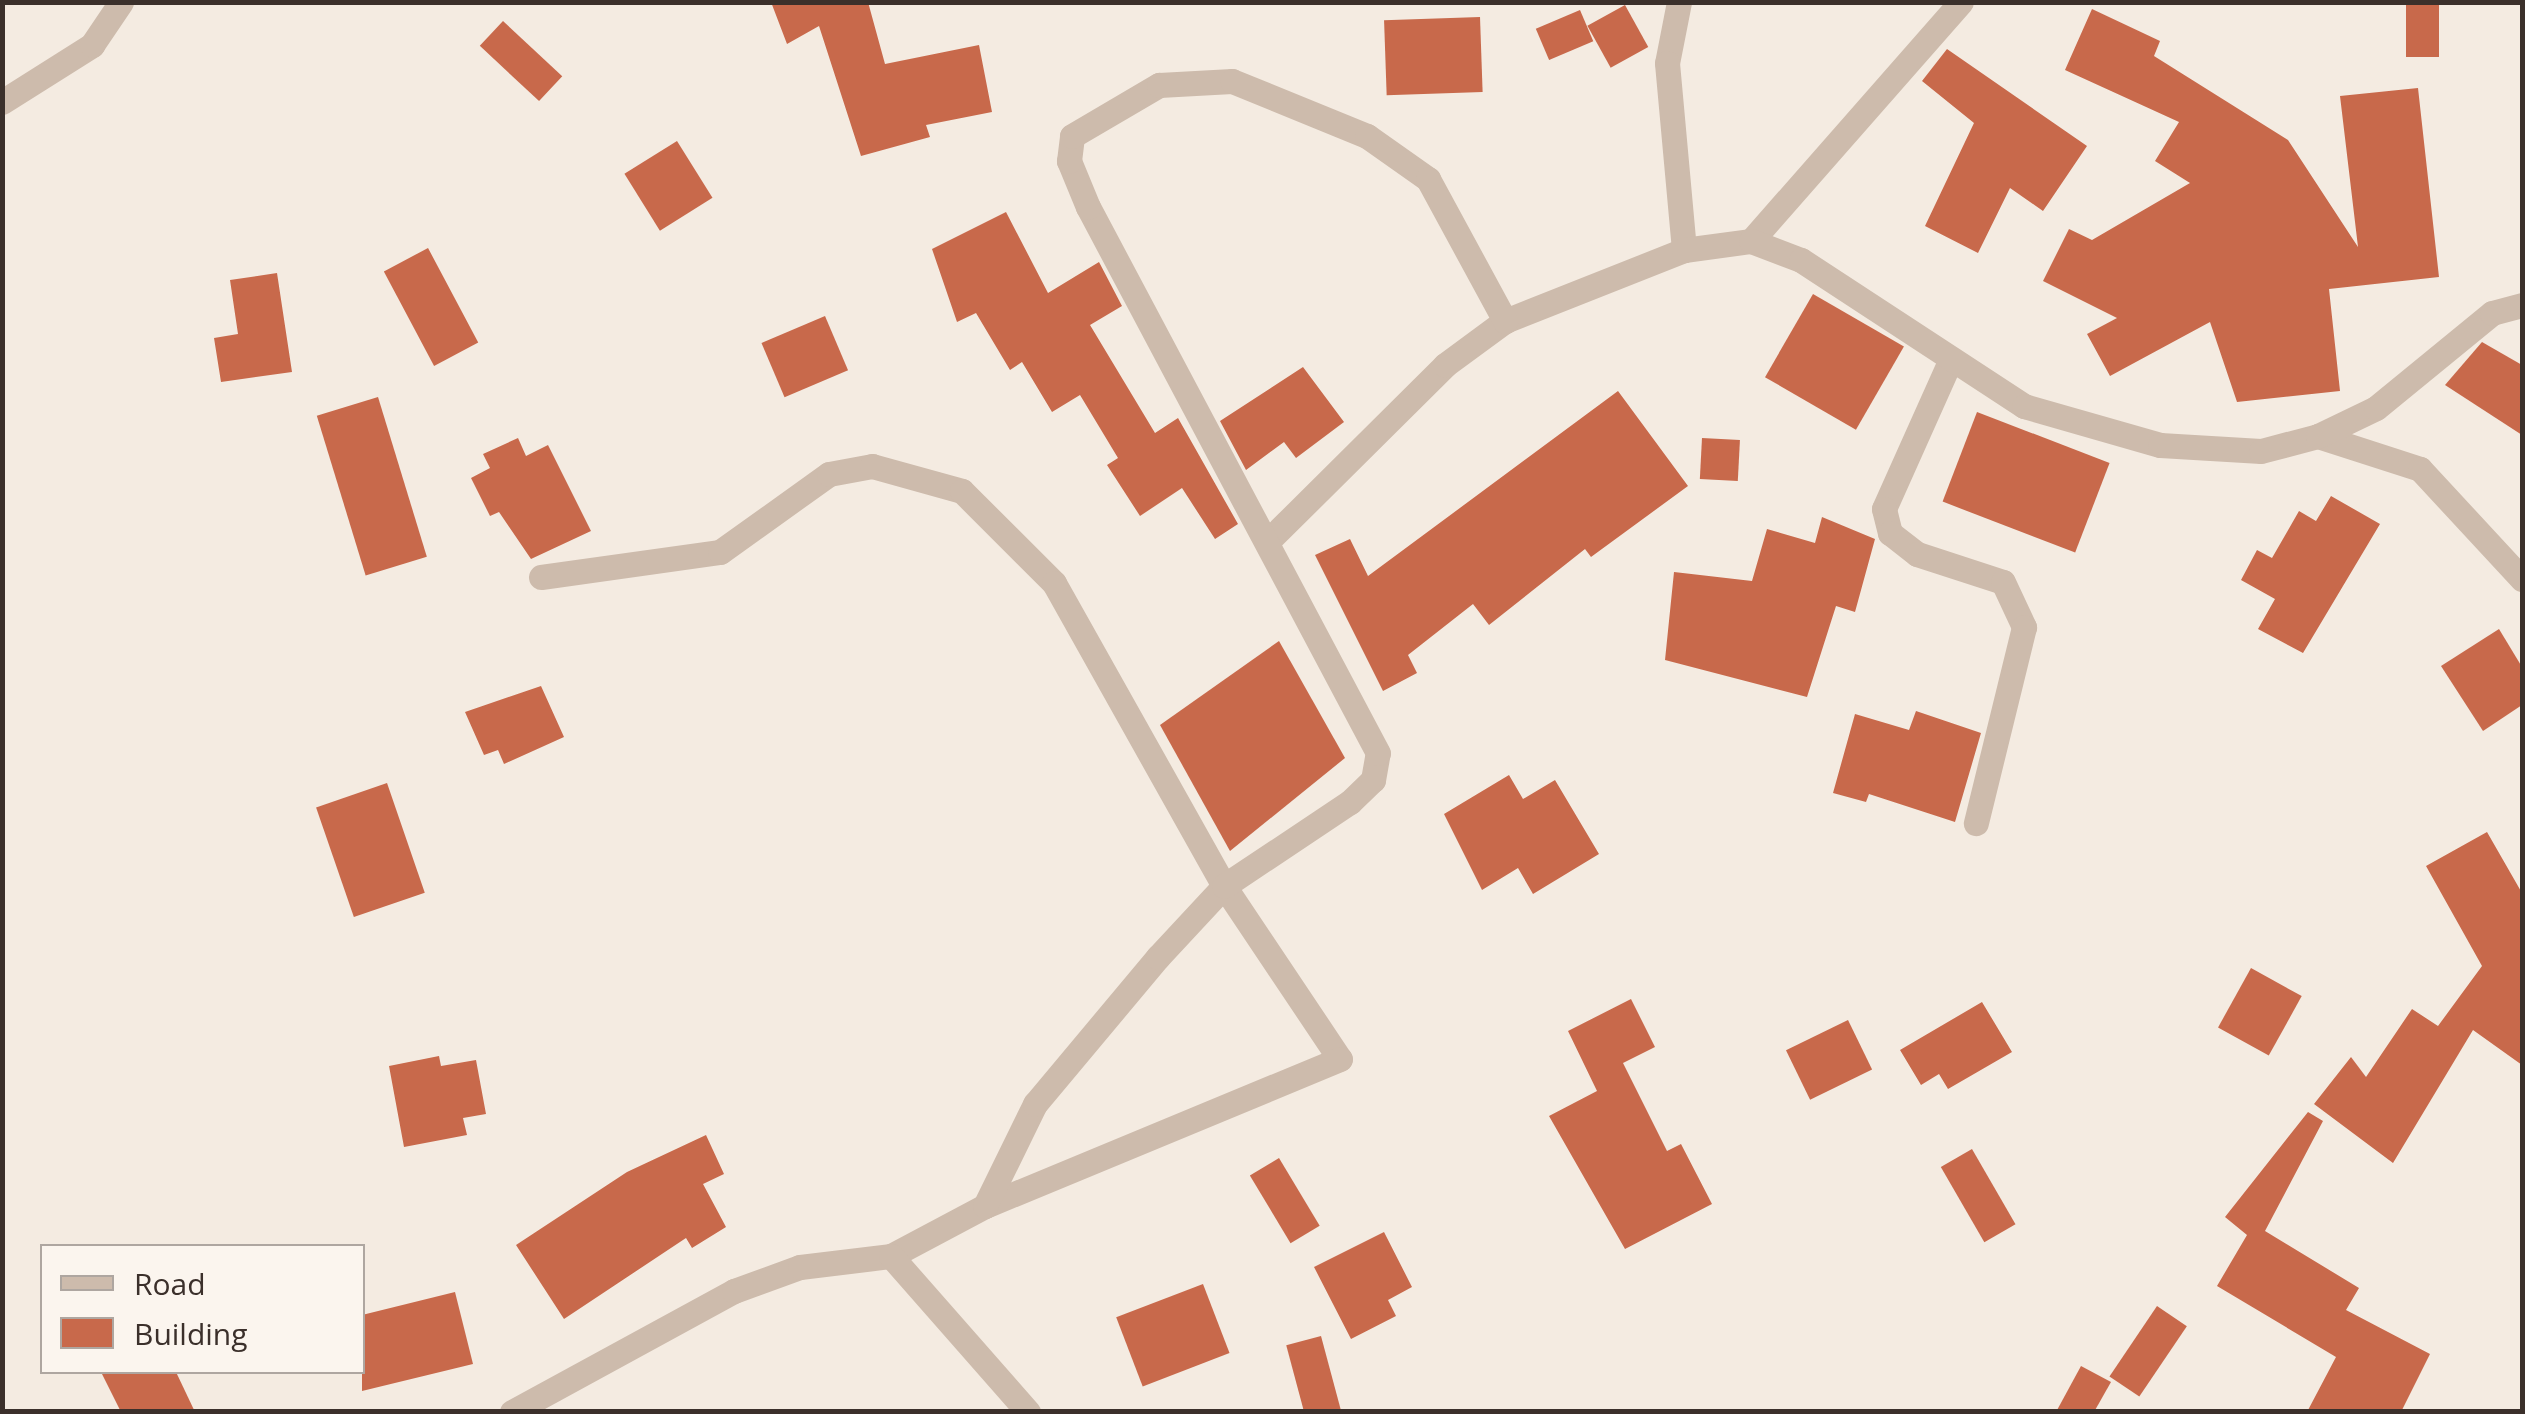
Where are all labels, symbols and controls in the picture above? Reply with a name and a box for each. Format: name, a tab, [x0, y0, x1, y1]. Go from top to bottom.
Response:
legend	[40, 1244, 365, 1374]
text: Road	[134, 1263, 206, 1304]
text: Building	[134, 1313, 248, 1354]

